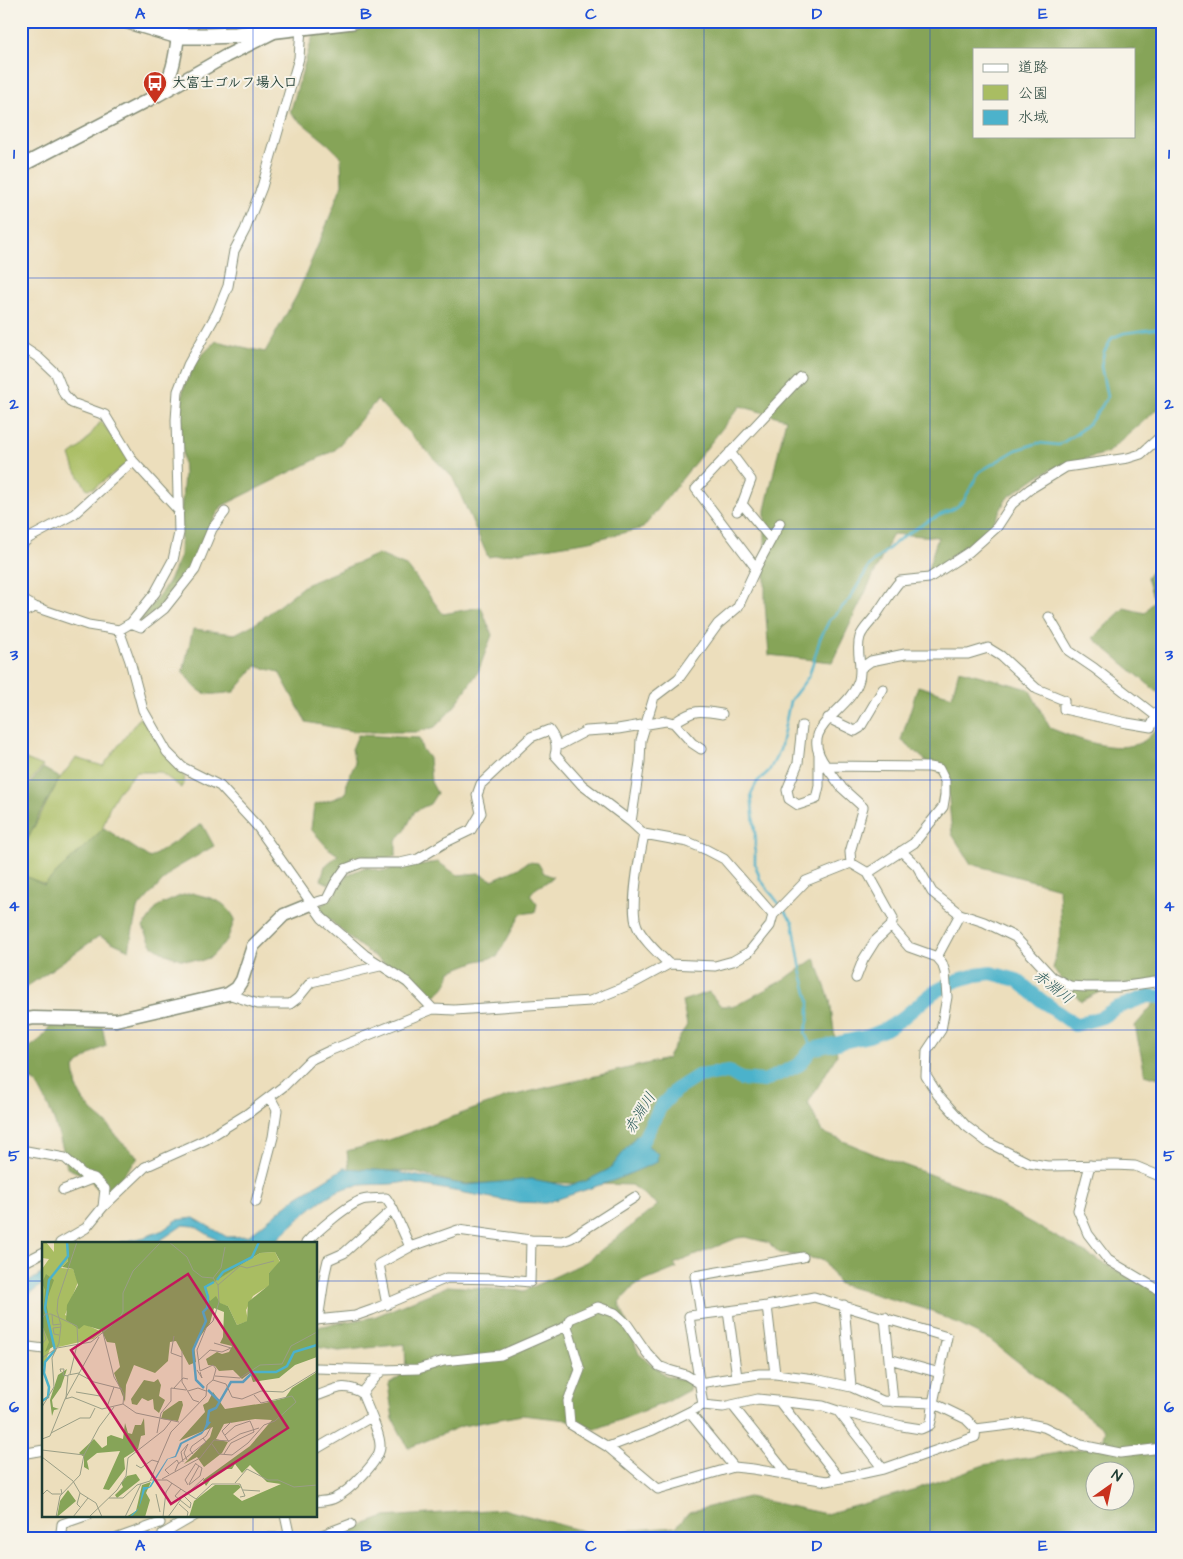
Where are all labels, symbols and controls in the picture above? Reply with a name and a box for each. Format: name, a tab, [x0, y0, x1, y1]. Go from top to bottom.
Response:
text: A	[135, 3, 146, 25]
text: B	[360, 3, 372, 25]
text: C	[585, 3, 597, 25]
text: D	[812, 3, 823, 25]
text: E	[1038, 3, 1048, 25]
legend	[973, 48, 1136, 138]
text: 道路	[1018, 57, 1048, 78]
bus stop icon: 大富士ゴルフ場入口	[142, 70, 168, 104]
place label: 大富士ゴルフ場入口	[172, 73, 297, 93]
text: 公園	[1018, 83, 1048, 104]
text: 水域	[1018, 107, 1048, 128]
text: 1	[13, 143, 16, 165]
text: 1	[1168, 143, 1171, 165]
text: 2	[8, 393, 19, 415]
text: 2	[1163, 393, 1174, 415]
text: 3	[9, 644, 19, 666]
text: 3	[1164, 644, 1174, 666]
text: 4	[9, 895, 20, 917]
text: 4	[1164, 895, 1175, 917]
water label: 赤淵川	[1029, 965, 1077, 1009]
water label: 赤淵川	[619, 1088, 661, 1138]
text: 5	[8, 1145, 20, 1167]
text: 5	[1163, 1145, 1175, 1167]
inset map	[42, 1242, 318, 1516]
text: 6	[9, 1396, 19, 1418]
text: 6	[1164, 1396, 1174, 1418]
north arrow	[1086, 1462, 1136, 1512]
text: N	[1107, 1465, 1126, 1487]
text: A	[135, 1535, 146, 1557]
text: B	[360, 1535, 372, 1557]
text: C	[585, 1535, 597, 1557]
text: D	[812, 1535, 823, 1557]
text: E	[1038, 1535, 1048, 1557]

